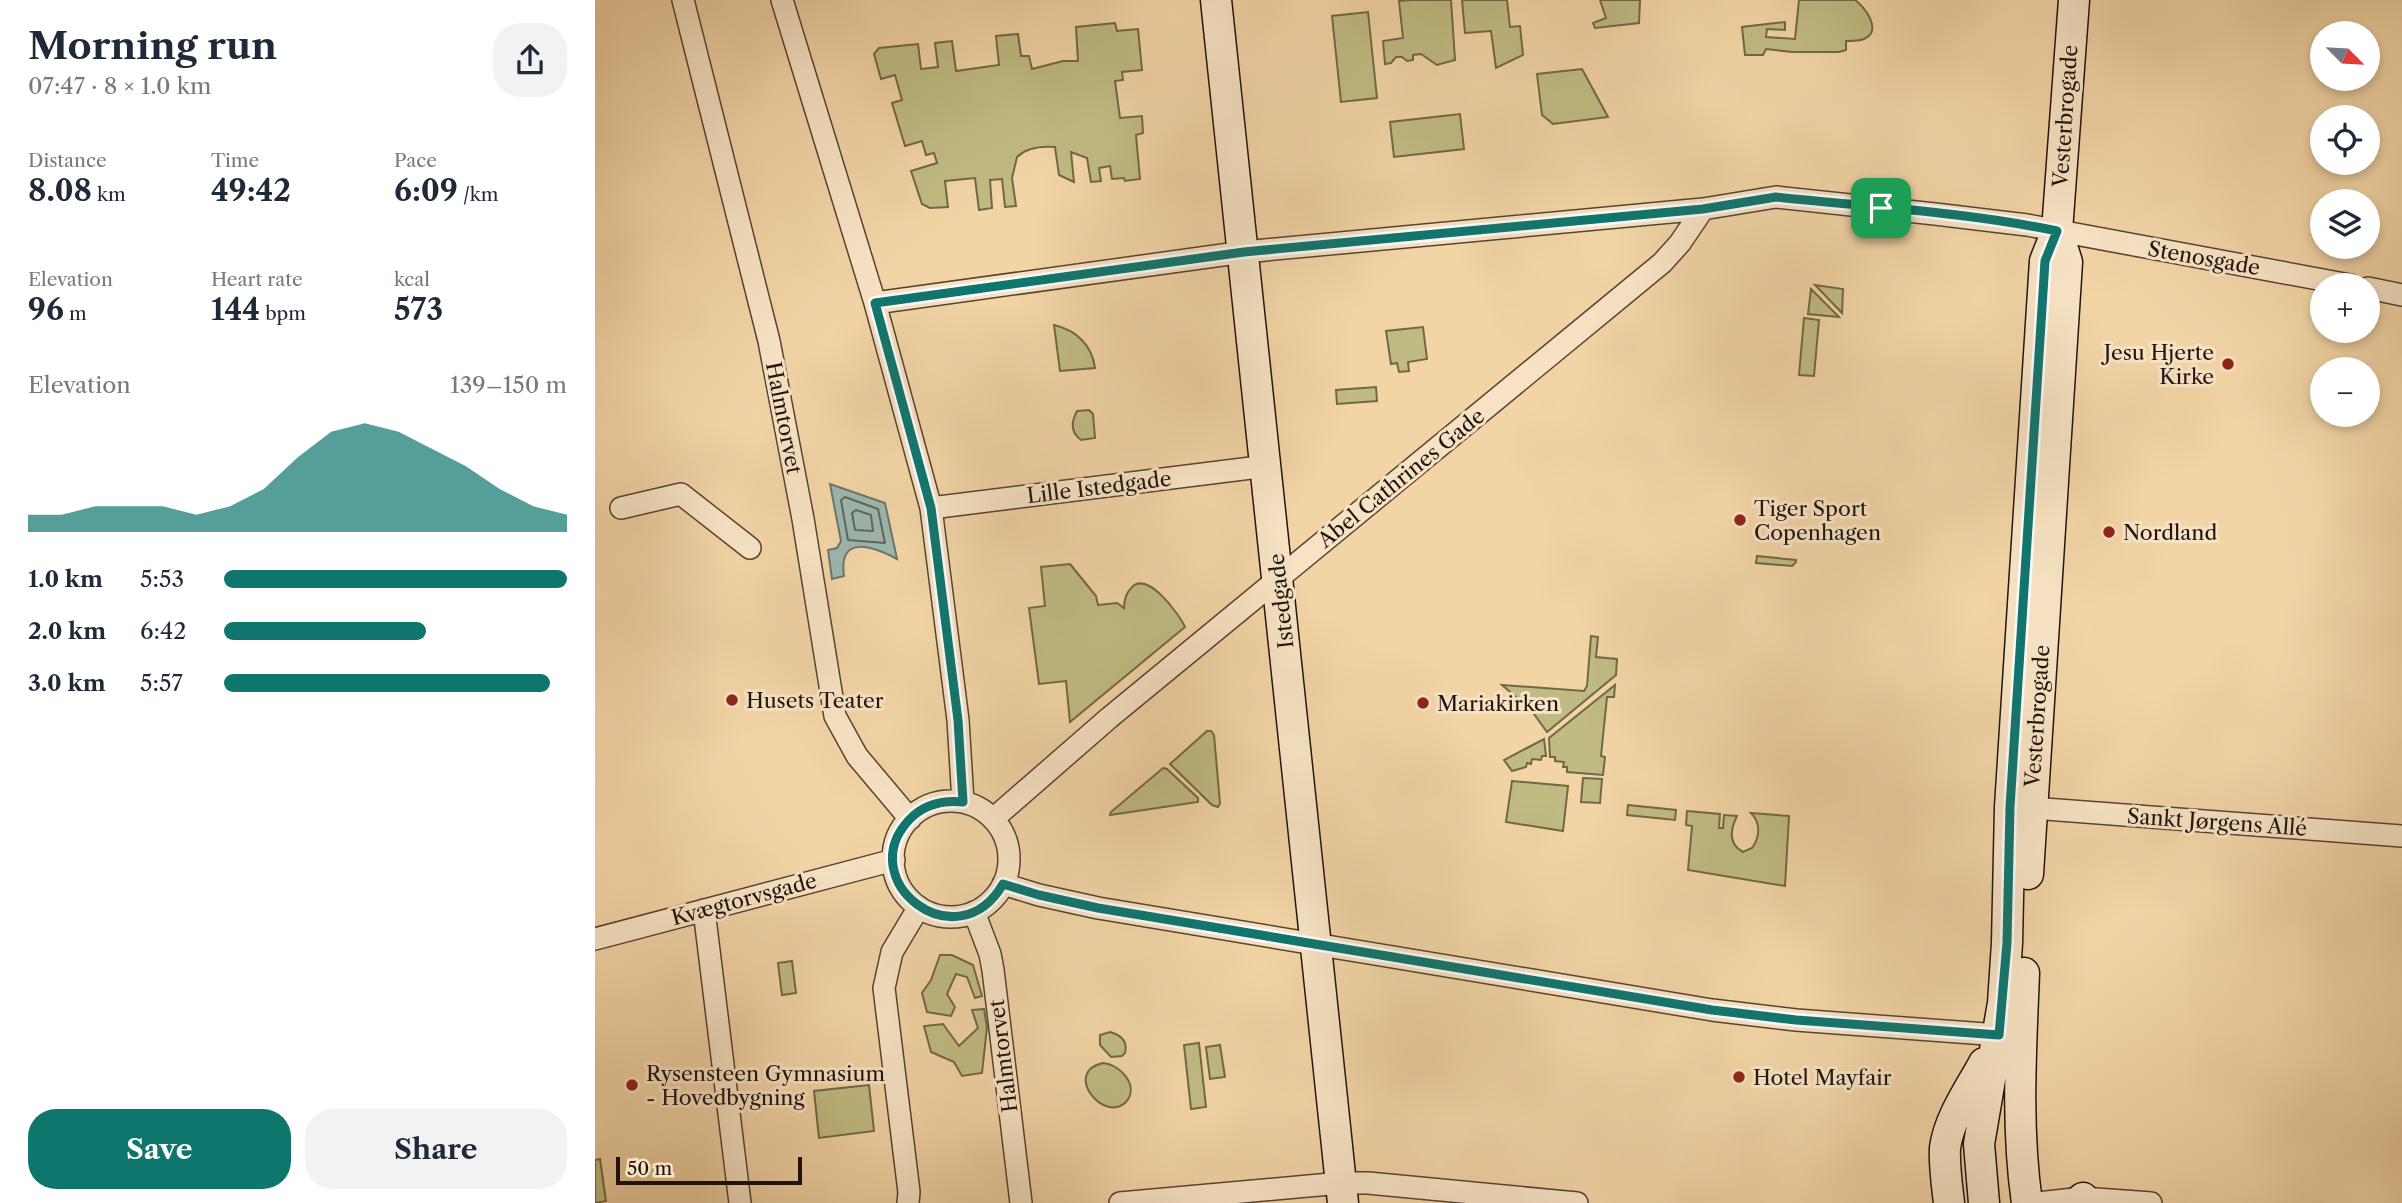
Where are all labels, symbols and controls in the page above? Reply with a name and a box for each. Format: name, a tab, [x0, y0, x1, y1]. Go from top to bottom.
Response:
north arrow	[2310, 21, 2380, 91]
map controls	[2310, 21, 2380, 427]
text: Morning run	[28, 22, 277, 69]
button: share	[493, 23, 567, 97]
street label: Vesterbrogade	[2047, 44, 2082, 189]
text: 07:47 · 8 × 1.0 km	[28, 72, 211, 100]
button: locate	[2310, 105, 2380, 175]
text: Distance	[28, 149, 107, 172]
text: Time	[211, 149, 259, 172]
text: Pace	[394, 149, 437, 172]
text: 8.08	[28, 172, 92, 209]
text: 49:42	[211, 172, 291, 209]
text: 6:09	[394, 172, 458, 209]
pin	[1851, 178, 1911, 238]
text: km	[92, 183, 126, 206]
text: /km	[458, 183, 498, 206]
icon: arrive	[1862, 189, 1900, 227]
button: layers	[2310, 189, 2380, 259]
street label: Stenosgade	[2146, 236, 2262, 280]
text: Elevation	[28, 268, 113, 291]
text: Heart rate	[211, 268, 303, 291]
text: kcal	[394, 268, 430, 291]
button: +	[2310, 273, 2380, 343]
text: 96	[28, 291, 64, 328]
text: 144	[211, 291, 260, 328]
text: 573	[394, 291, 443, 328]
text: m	[64, 302, 87, 325]
text: bpm	[260, 302, 306, 325]
place label: Jesu Hjerte Kirke	[2101, 340, 2214, 389]
marker: Jesu Hjerte Kirke	[2220, 356, 2236, 372]
button: −	[2310, 357, 2380, 427]
street label: Halmtorvet	[761, 360, 807, 477]
text: Elevation	[28, 371, 131, 399]
text: 139–150 m	[450, 371, 567, 399]
street label: Abel Cathrines Gade	[1312, 403, 1489, 554]
street label: Lille Istedgade	[1025, 466, 1173, 508]
place label: Tiger Sport Copenhagen	[1754, 496, 1881, 545]
marker: Tiger Sport Copenhagen	[1732, 512, 1748, 528]
place label: Nordland	[2123, 520, 2218, 545]
marker: Nordland	[2101, 524, 2117, 540]
street label: Istedgade	[1264, 552, 1298, 650]
text: 1.0 km	[28, 565, 103, 593]
text: 5:53	[140, 565, 184, 593]
text: 2.0 km	[28, 617, 106, 645]
text: 6:42	[140, 617, 186, 645]
street label: Vesterbrogade	[2019, 644, 2054, 789]
text: 3.0 km	[28, 669, 106, 697]
text: 5:57	[140, 669, 183, 697]
place label: Husets Teater	[746, 688, 884, 713]
place label: Mariakirken	[1437, 691, 1559, 716]
marker: Husets Teater	[724, 692, 740, 708]
marker: Mariakirken	[1415, 695, 1431, 711]
street label: Sankt Jørgens Allé	[2126, 803, 2308, 841]
street label: Kvægtorvsgade	[668, 868, 820, 930]
street label: Halmtorvet	[984, 997, 1022, 1114]
place label: Rysensteen Gymnasium - Hovedbygning	[646, 1061, 885, 1110]
place label: Hotel Mayfair	[1753, 1065, 1892, 1090]
marker: Hotel Mayfair	[1731, 1069, 1747, 1085]
marker: Rysensteen Gymnasium - Hovedbygning	[624, 1077, 640, 1093]
button: Save	[28, 1109, 291, 1189]
button: Share	[305, 1109, 567, 1189]
scale bar	[616, 1154, 801, 1186]
text: 50 m	[627, 1157, 672, 1180]

